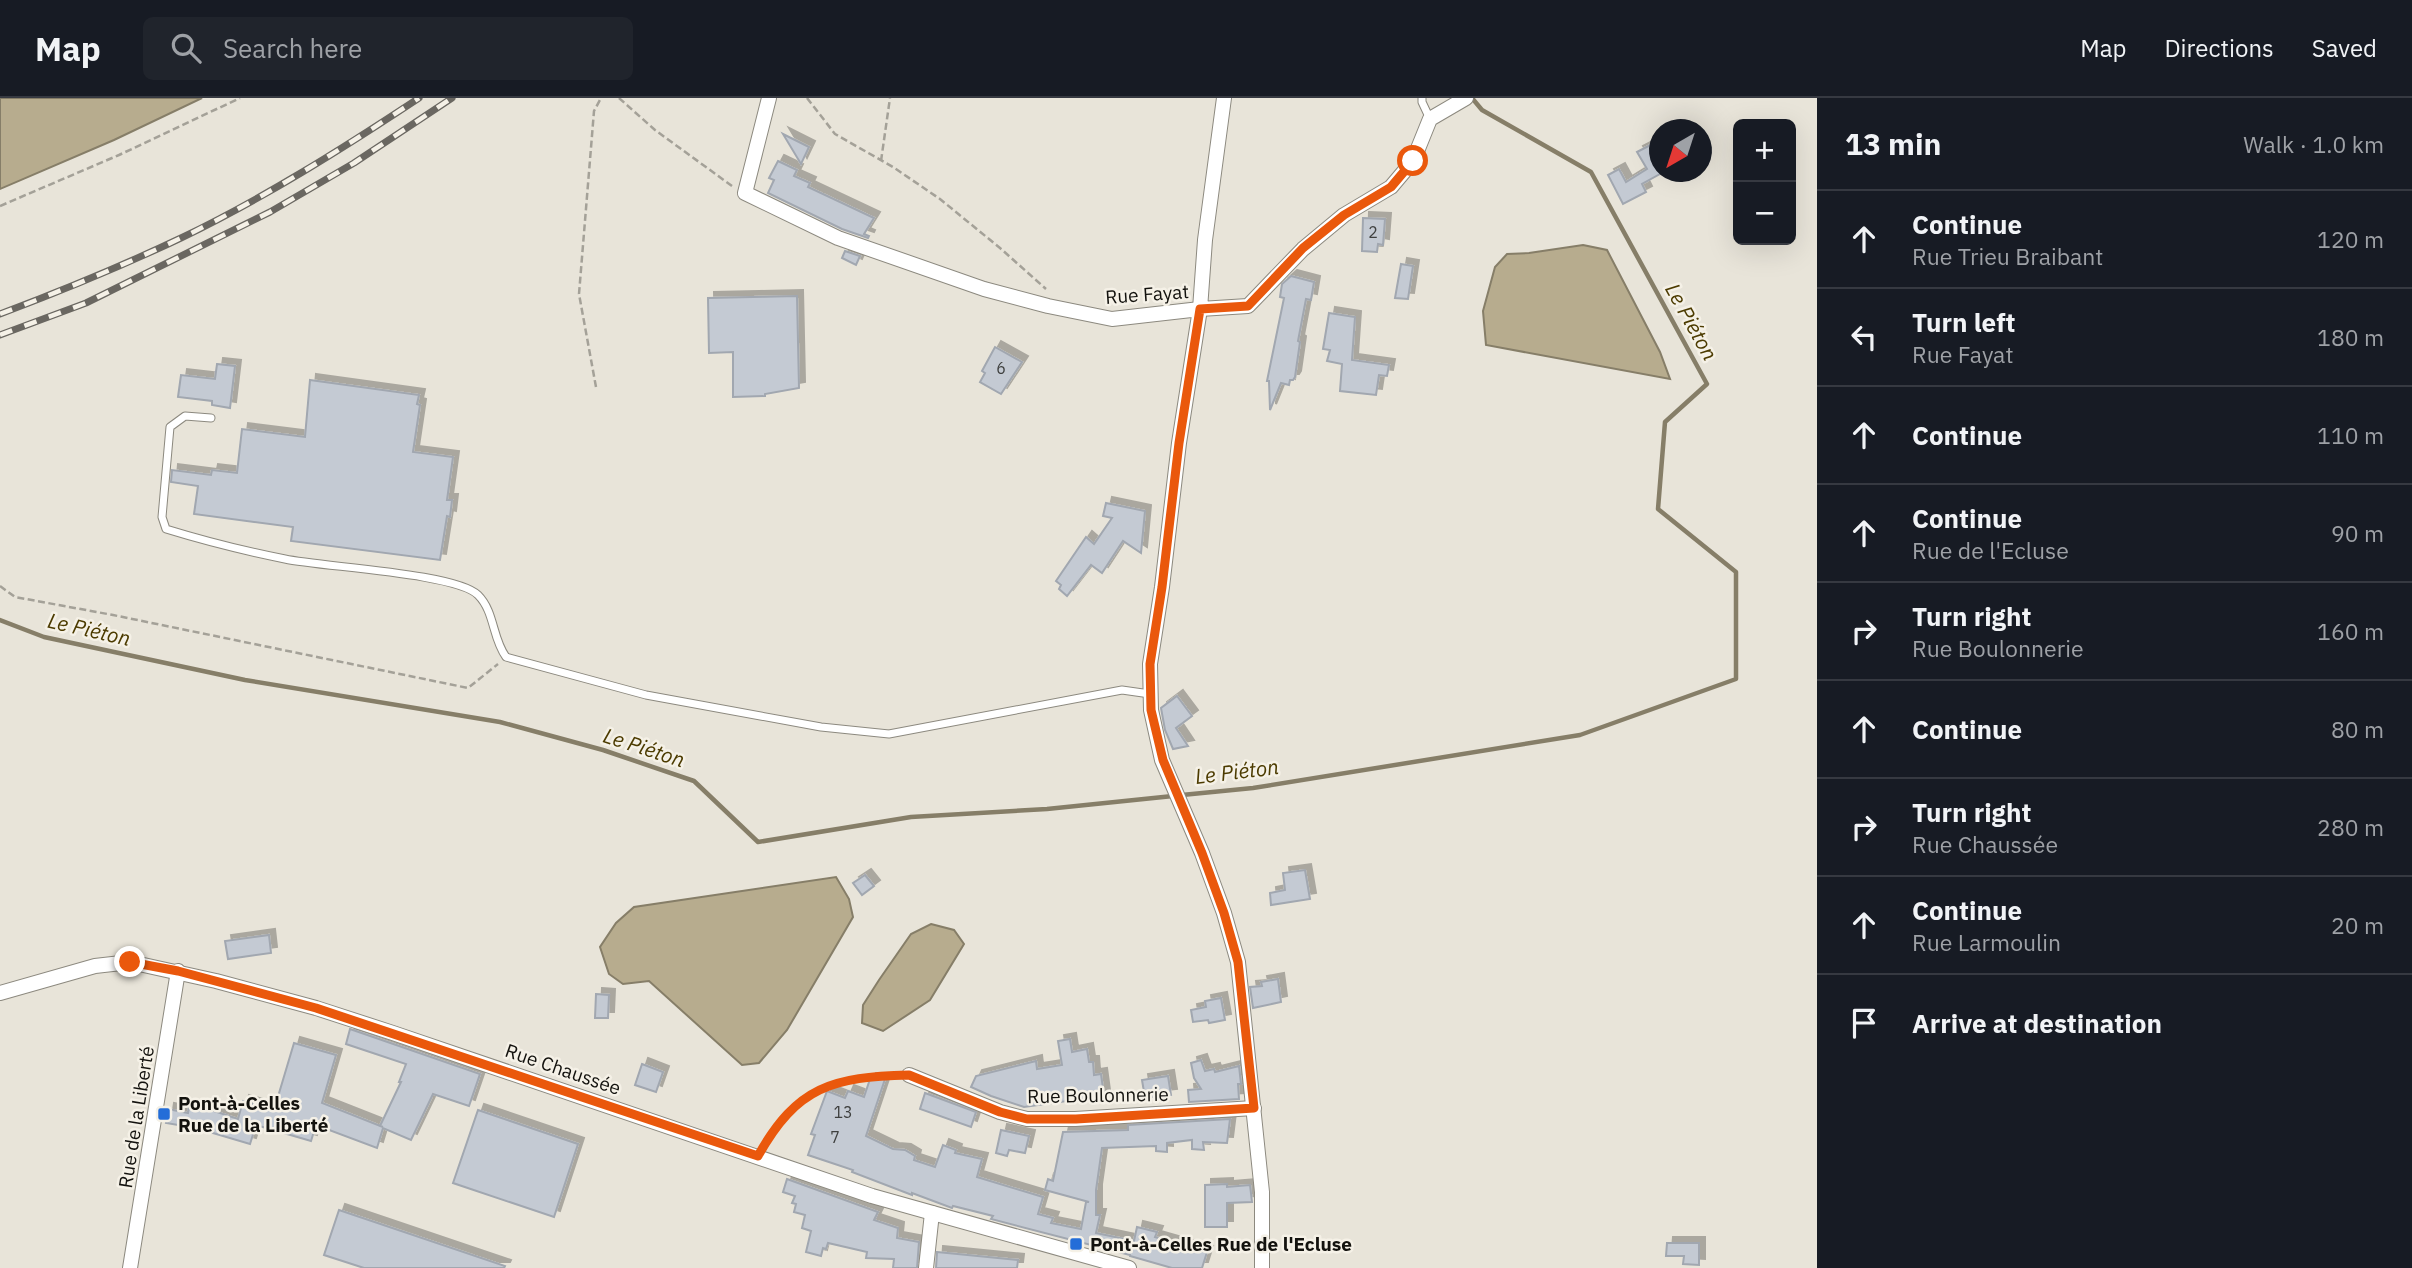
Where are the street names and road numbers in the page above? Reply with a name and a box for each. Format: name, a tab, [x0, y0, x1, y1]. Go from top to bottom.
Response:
street label: Rue Fayat	[1104, 279, 1190, 309]
street label: Rue Chaussée	[502, 1038, 624, 1100]
street label: Rue de la Liberté	[113, 1044, 159, 1190]
street label: Rue Boulonnerie	[1027, 1082, 1169, 1108]

